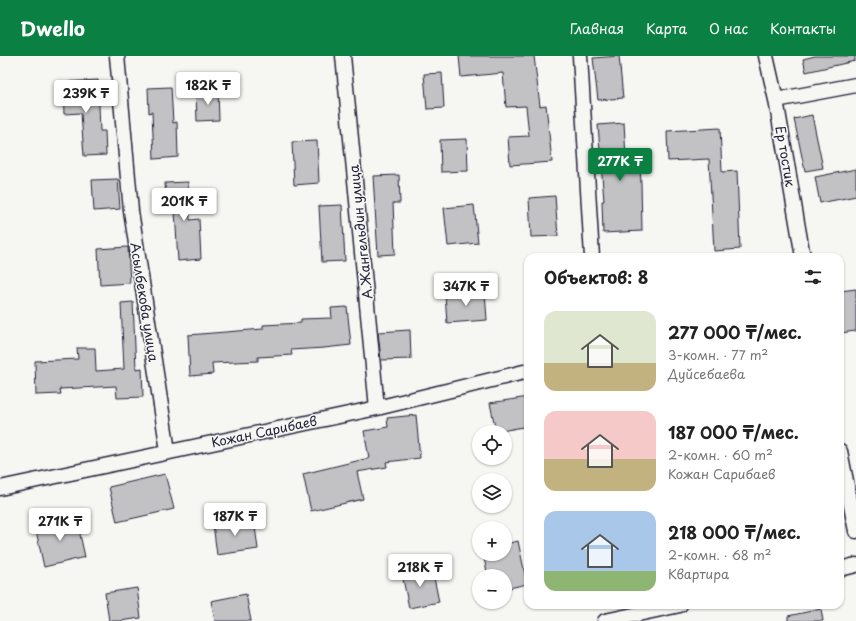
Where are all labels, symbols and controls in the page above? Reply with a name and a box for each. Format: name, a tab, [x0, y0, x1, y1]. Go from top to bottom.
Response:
text: Dwello	[20, 14, 85, 42]
text: Главная	[570, 18, 624, 39]
text: Карта	[646, 18, 687, 39]
text: О нас	[709, 18, 748, 39]
text: Контакты	[770, 18, 836, 39]
pin: 182K ₸	[175, 72, 241, 106]
text: 182K ₸	[185, 75, 231, 94]
pin: 239K ₸	[53, 80, 119, 114]
text: 239K ₸	[63, 83, 109, 102]
street label: Ер тостик	[771, 124, 801, 188]
pin: 277K ₸	[587, 148, 653, 182]
text: 277K ₸	[597, 151, 643, 170]
street label: А.Жангельдин улица	[343, 163, 376, 300]
pin: 201K ₸	[151, 188, 217, 222]
text: 201K ₸	[161, 191, 207, 210]
street label: Асылбекова улица	[126, 241, 164, 364]
text: Объектов: 8	[544, 264, 648, 290]
icon: filters	[802, 266, 824, 288]
pin: 347K ₸	[433, 273, 499, 307]
text: 347K ₸	[443, 276, 489, 295]
text: 277 000 ₸/мес.	[668, 319, 802, 345]
icon: home	[576, 327, 624, 375]
text: 3-комн. · 77 m²	[668, 345, 768, 364]
text: Дуйсебаева	[668, 364, 745, 383]
street label: Кожан Сарибаев	[209, 411, 319, 451]
text: 187 000 ₸/мес.	[668, 419, 799, 445]
map controls	[472, 425, 512, 609]
button: locate	[472, 425, 512, 465]
icon: home	[576, 427, 624, 475]
text: 2-комн. · 60 m²	[668, 445, 773, 464]
text: Кожан Сарибаев	[668, 464, 776, 483]
button: layers	[472, 473, 512, 513]
pin: 187K ₸	[202, 503, 268, 537]
text: 187K ₸	[213, 506, 257, 525]
pin: 271K ₸	[27, 508, 93, 542]
text: 271K ₸	[38, 511, 82, 530]
text: 218 000 ₸/мес.	[668, 519, 801, 545]
button: +	[472, 521, 512, 561]
icon: home	[576, 527, 624, 575]
text: 2-комн. · 68 m²	[668, 545, 772, 564]
pin: 218K ₸	[387, 554, 453, 588]
text: 218K ₸	[397, 557, 443, 576]
text: Квартира	[668, 564, 729, 583]
button: −	[472, 569, 512, 609]

